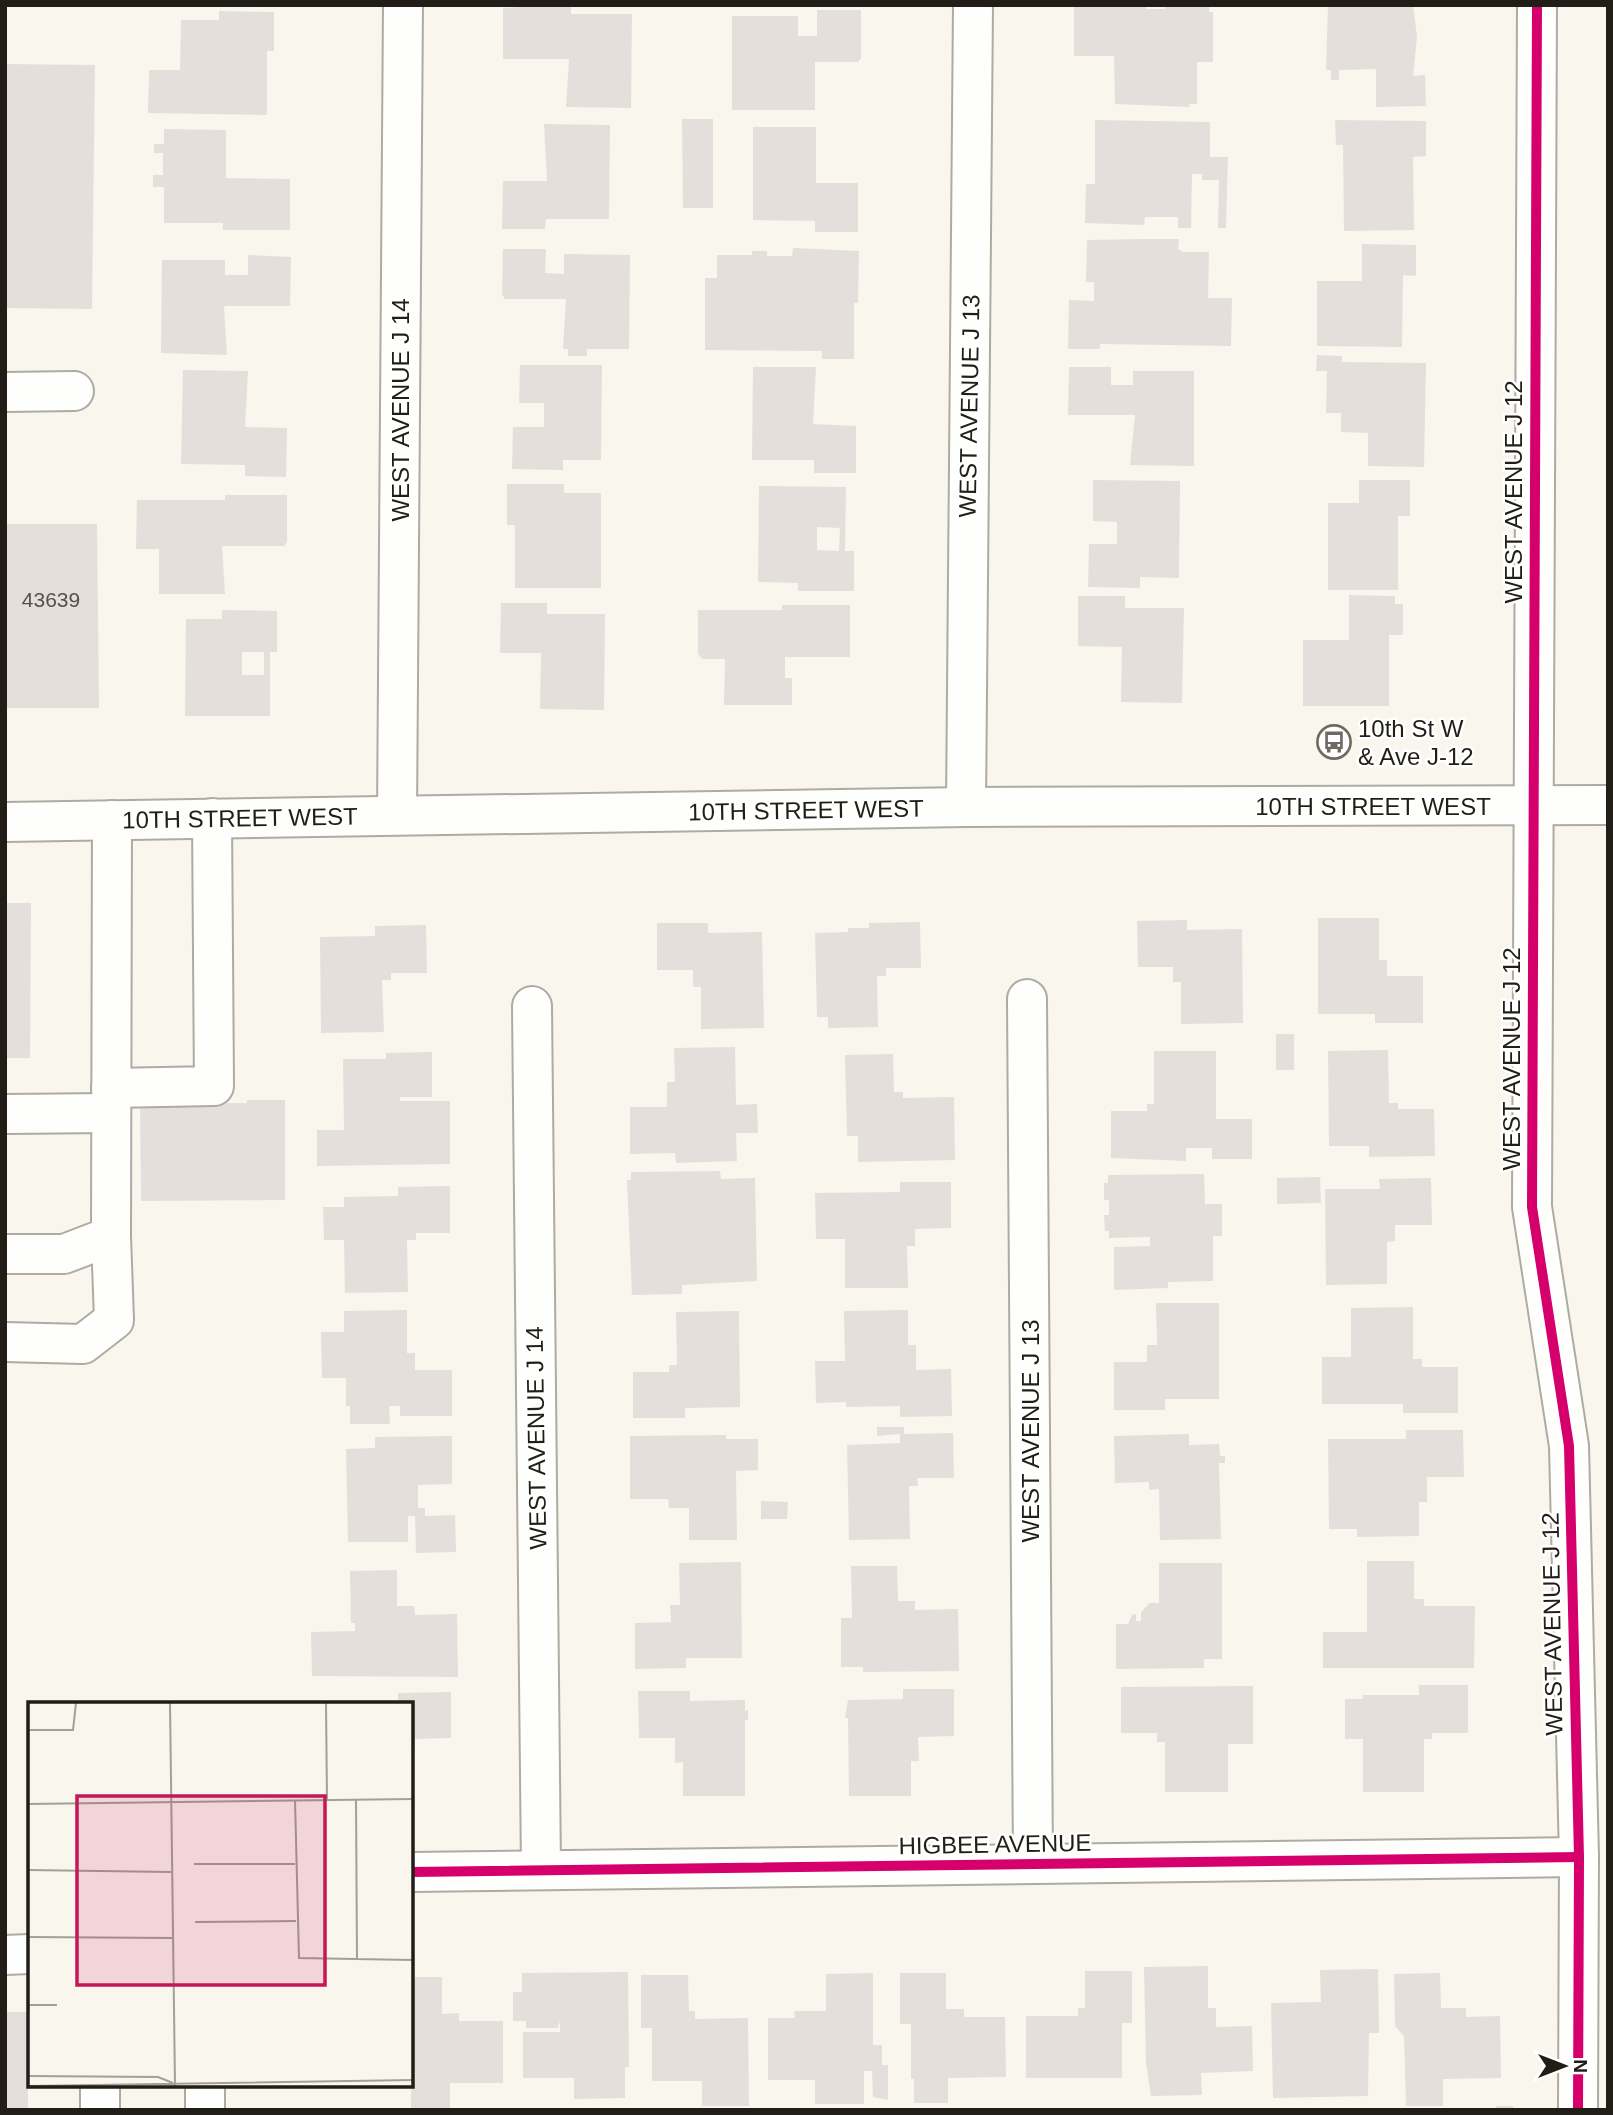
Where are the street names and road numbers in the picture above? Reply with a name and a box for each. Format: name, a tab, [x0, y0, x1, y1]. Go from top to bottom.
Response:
street label: WEST AVENUE J 13	[954, 294, 984, 518]
street label: WEST AVENUE J 14	[387, 298, 414, 522]
street label: WEST AVENUE J 12	[1500, 380, 1527, 604]
street label: 10TH STREET WEST	[1255, 793, 1491, 820]
street label: 10TH STREET WEST	[688, 794, 924, 826]
street label: 10TH STREET WEST	[122, 802, 358, 834]
street label: WEST AVENUE J 12	[1498, 947, 1525, 1171]
street label: WEST AVENUE J 13	[1017, 1319, 1044, 1543]
street label: WEST AVENUE J 14	[521, 1326, 551, 1550]
street label: WEST AVENUE J 12	[1537, 1512, 1567, 1736]
street label: HIGBEE AVENUE	[898, 1829, 1092, 1859]

